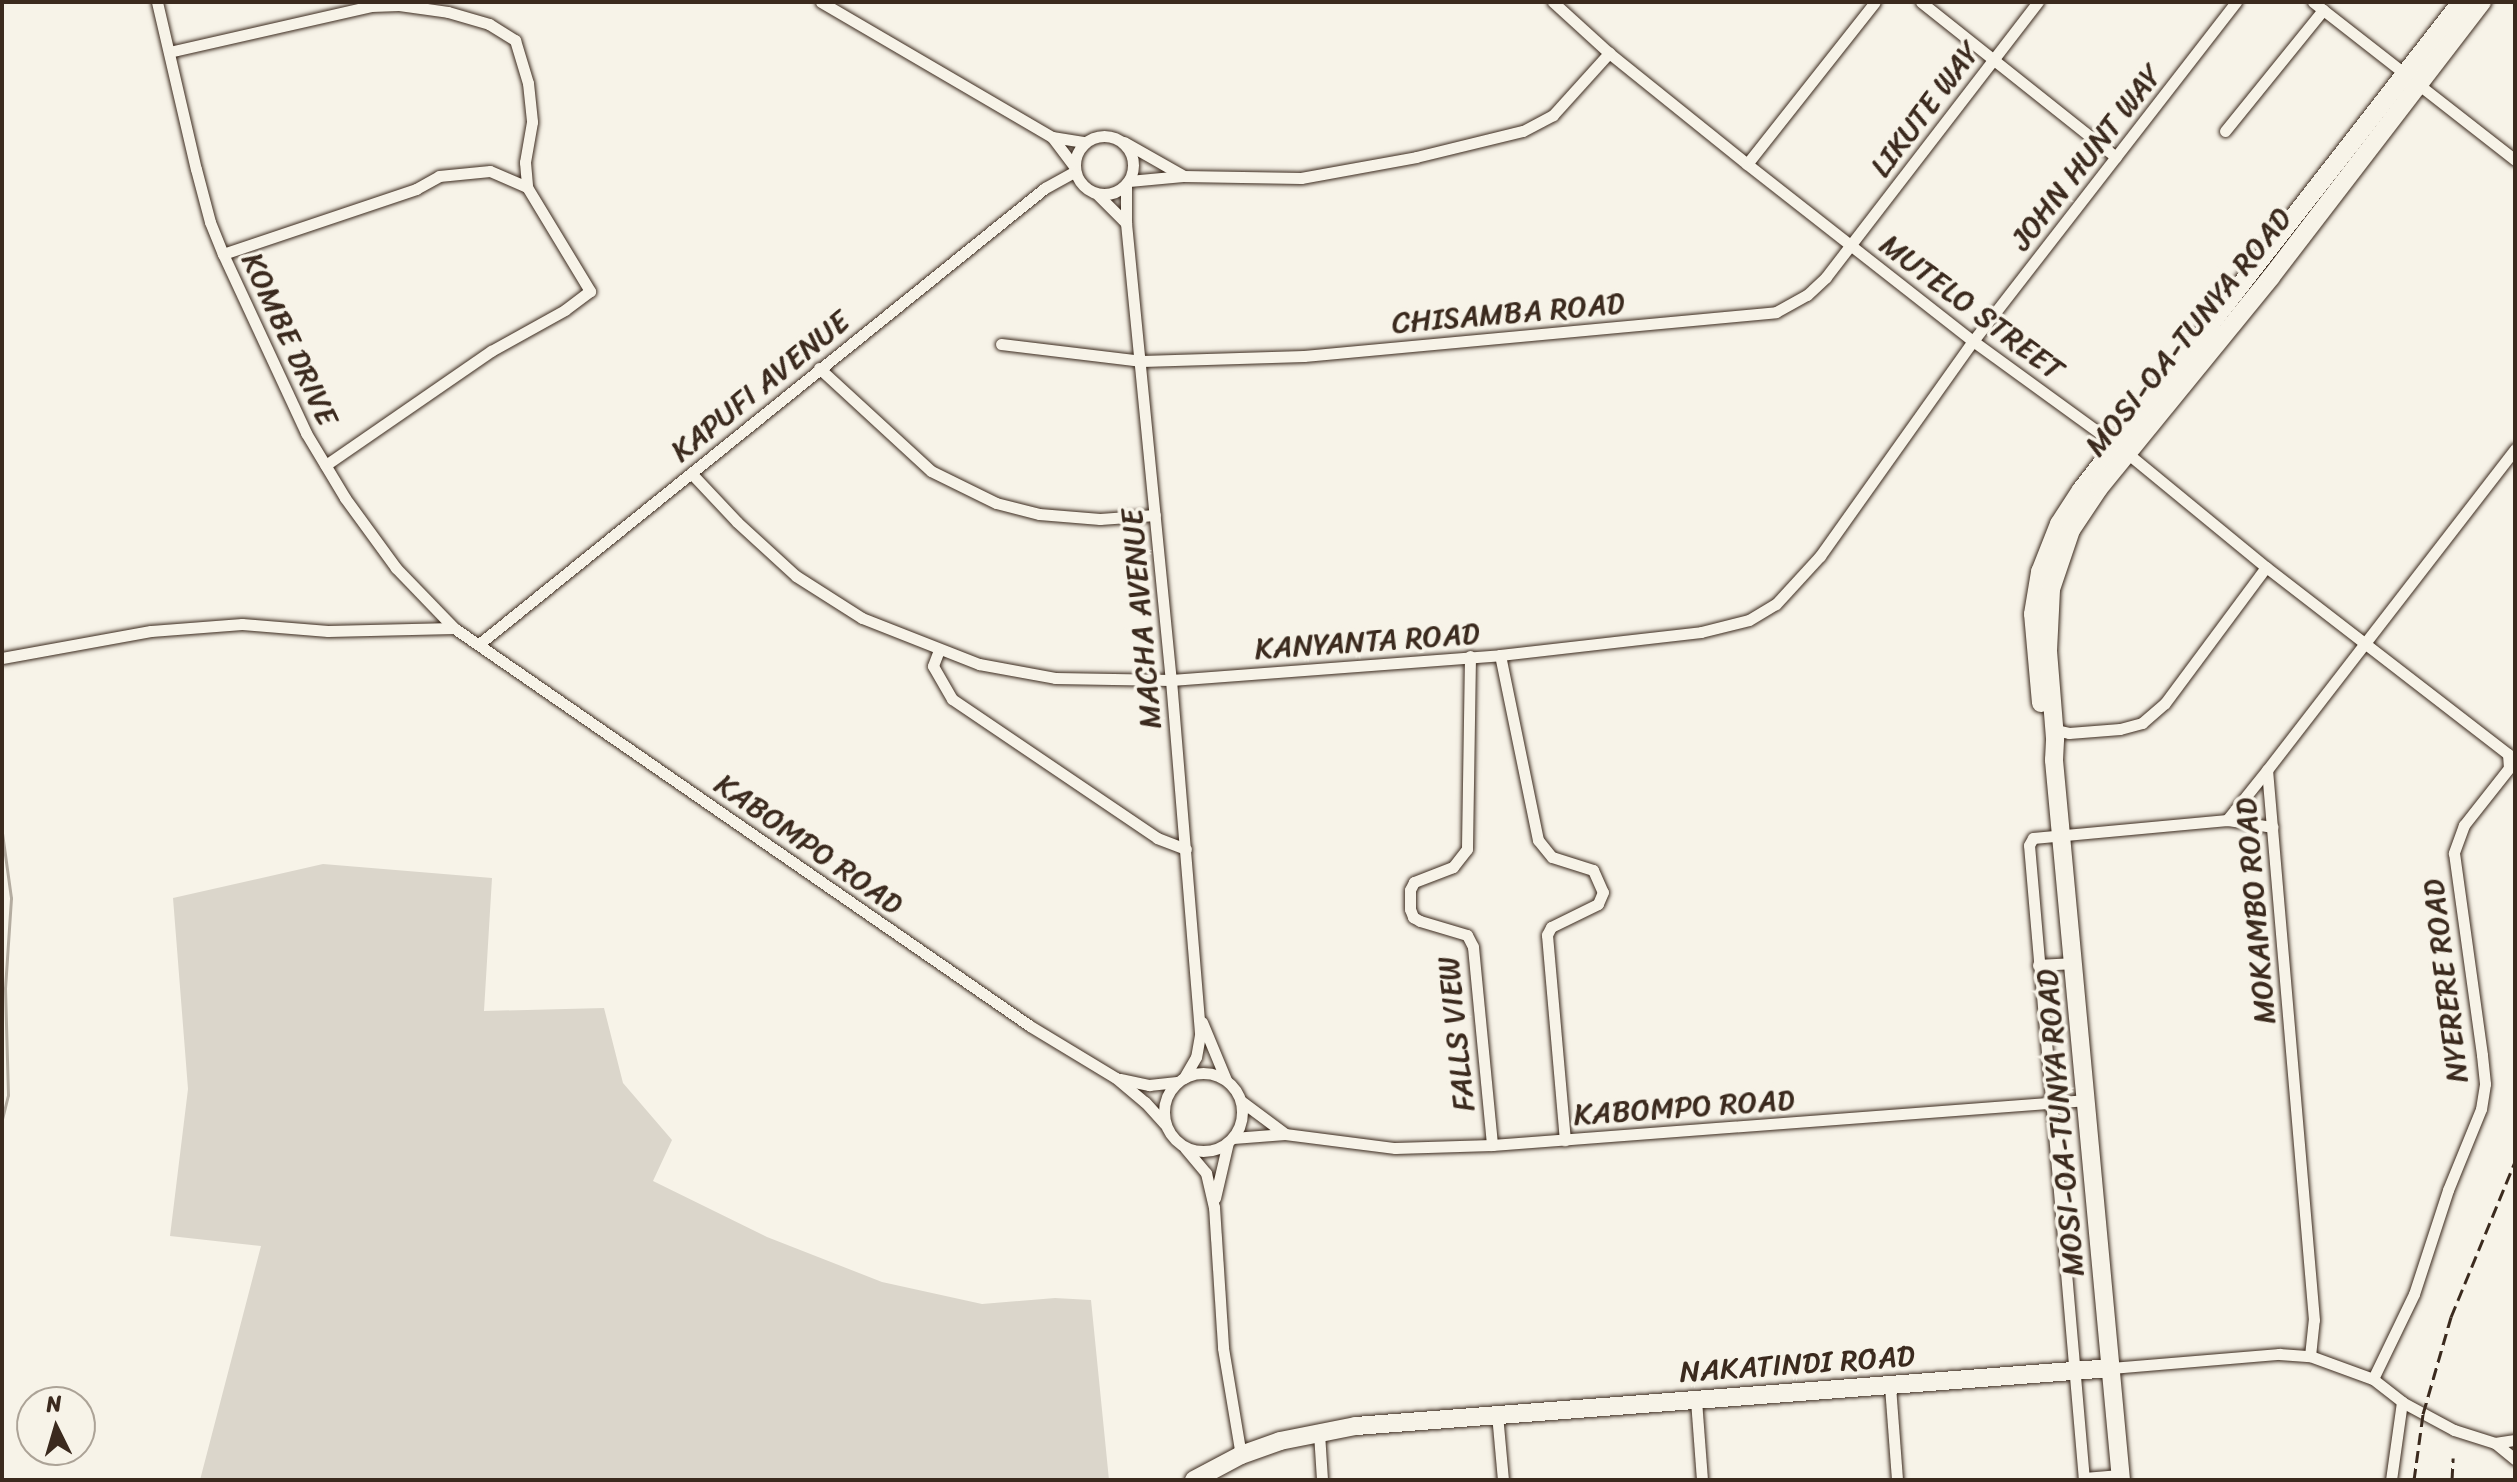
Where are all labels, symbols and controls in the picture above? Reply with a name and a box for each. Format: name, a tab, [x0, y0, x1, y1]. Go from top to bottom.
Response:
street label: LIKUTE WAY	[1862, 34, 1988, 184]
street label: JOHN HUNT WAY	[2002, 57, 2170, 257]
street label: MOSI-OA-TUNYA ROAD	[2077, 201, 2299, 463]
street label: MUTELO STREET	[1873, 226, 2071, 388]
street label: KOMBE DRIVE	[234, 246, 346, 432]
street label: CHISAMBA ROAD	[1390, 285, 1626, 341]
street label: KAPUFI AVENUE	[663, 303, 857, 469]
street label: MACHA AVENUE	[1113, 507, 1169, 731]
street label: KANYANTA ROAD	[1253, 615, 1481, 667]
street label: KABOMPO ROAD	[708, 766, 910, 922]
street label: MOKAMBO ROAD	[2227, 796, 2283, 1026]
street label: NYERERE ROAD	[2415, 877, 2475, 1085]
street label: FALLS VIEW	[1430, 954, 1482, 1114]
street label: MOSI-OA-TUNYA ROAD	[2029, 968, 2091, 1278]
street label: KABOMPO ROAD	[1572, 1081, 1796, 1133]
street label: NAKATINDI ROAD	[1678, 1338, 1916, 1390]
text: N	[45, 1383, 63, 1424]
north arrow	[16, 1386, 96, 1466]

